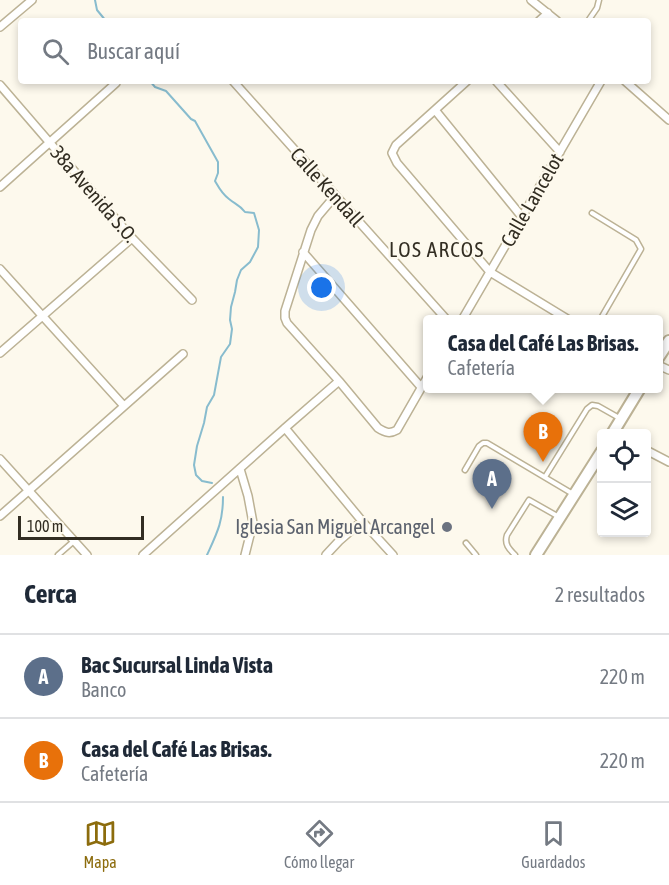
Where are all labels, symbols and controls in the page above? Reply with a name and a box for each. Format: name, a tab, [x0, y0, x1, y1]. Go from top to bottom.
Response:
search box	[18, 18, 651, 84]
icon: search	[39, 35, 72, 68]
text: Buscar aquí	[87, 38, 180, 64]
street label: 38a Avenida S.O.	[46, 141, 143, 247]
street label: Calle Kendall	[286, 143, 369, 231]
street label: Calle Lancelot	[496, 149, 568, 251]
district label: LOS ARCOS	[389, 237, 485, 261]
your location	[307, 273, 336, 302]
popup	[423, 315, 663, 393]
text: Casa del Café Las Brisas.	[448, 330, 638, 356]
text: Cafetería	[448, 356, 515, 379]
pin: B	[524, 412, 562, 462]
map controls	[597, 429, 651, 537]
button: locate	[597, 429, 651, 483]
pin: A	[472, 460, 512, 509]
button: layers	[597, 483, 651, 537]
scale bar	[18, 513, 144, 540]
place label: Iglesia San Miguel Arcangel	[235, 515, 436, 538]
text: 100 m	[27, 517, 63, 535]
marker: Iglesia San Miguel Arcangel	[440, 520, 454, 534]
text: Cerca	[24, 579, 77, 609]
text: 2 resultados	[555, 583, 645, 606]
text: Bac Sucursal Linda Vista	[81, 652, 273, 678]
text: A	[39, 665, 48, 688]
text: 220 m	[600, 665, 645, 688]
text: Banco	[81, 678, 126, 701]
text: Casa del Café Las Brisas.	[81, 736, 272, 762]
text: B	[39, 749, 48, 772]
text: 220 m	[600, 749, 645, 772]
text: Cafetería	[81, 762, 148, 785]
tab: Mapa	[84, 817, 117, 871]
tab: Cómo llegar	[284, 817, 354, 871]
tab: Guardados	[521, 817, 585, 871]

